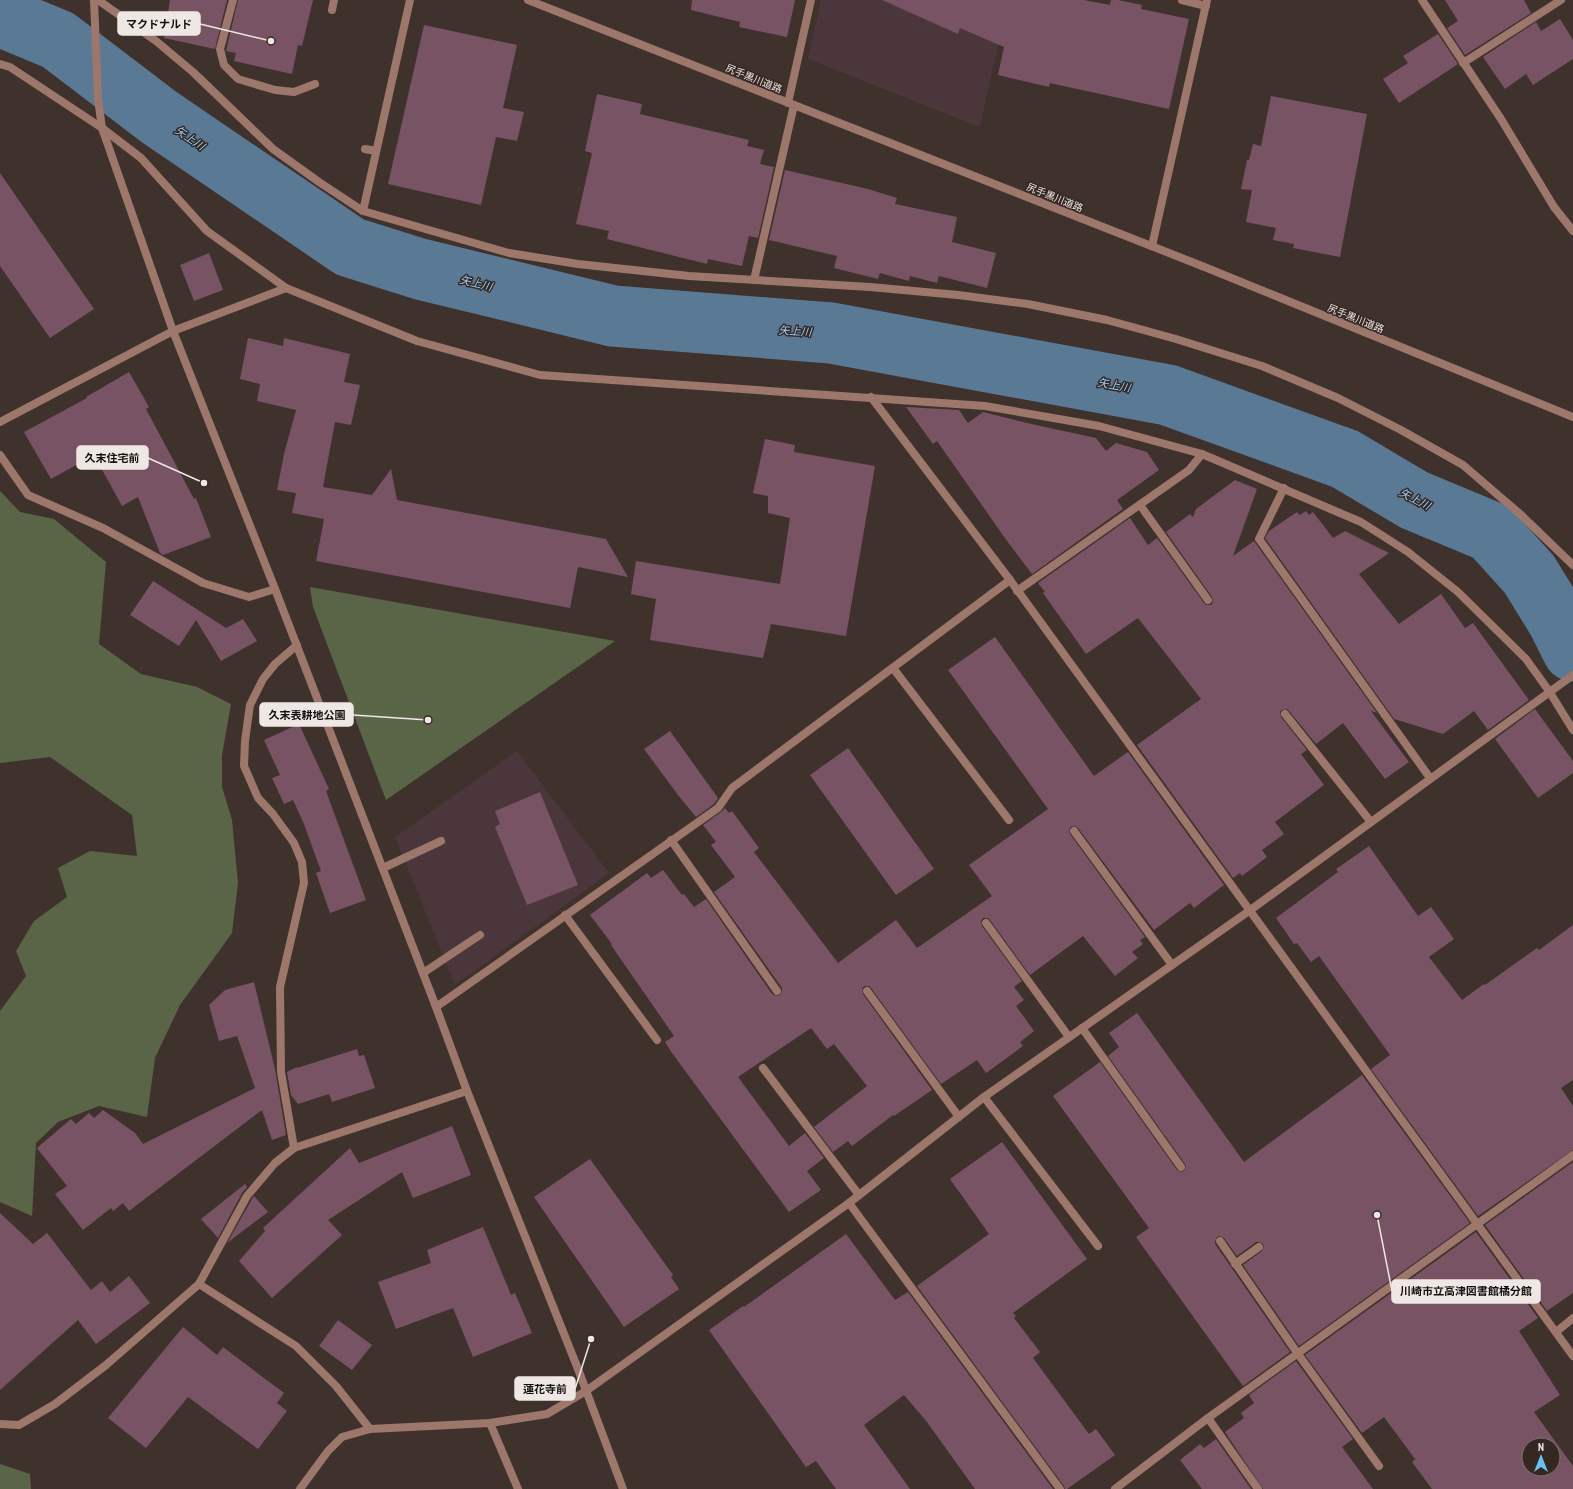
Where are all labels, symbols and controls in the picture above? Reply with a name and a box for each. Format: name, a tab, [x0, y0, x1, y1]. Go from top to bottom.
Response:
callout: マクドナルド	[118, 12, 200, 35]
text: マクドナルド	[126, 17, 192, 31]
street label: 尻手黒川道路	[724, 61, 784, 96]
water label: 矢上川	[172, 123, 208, 154]
street label: 尻手黒川道路	[1025, 180, 1085, 215]
water label: 矢上川	[458, 272, 495, 294]
street label: 尻手黒川道路	[1326, 301, 1386, 336]
water label: 矢上川	[778, 323, 813, 339]
water label: 矢上川	[1097, 375, 1132, 395]
callout: 久末住宅前	[77, 446, 148, 469]
text: 久末住宅前	[85, 451, 140, 465]
water label: 矢上川	[1397, 485, 1434, 513]
callout: 久末表耕地公園	[260, 703, 353, 726]
text: 久末表耕地公園	[269, 708, 346, 722]
callout: 川崎市立高津図書館橘分館	[1392, 1280, 1540, 1303]
text: 川崎市立高津図書館橘分館	[1400, 1284, 1532, 1298]
callout: 蓮花寺前	[515, 1377, 575, 1400]
text: 蓮花寺前	[523, 1382, 567, 1396]
north arrow	[1521, 1437, 1561, 1477]
text: N	[1538, 1440, 1544, 1454]

